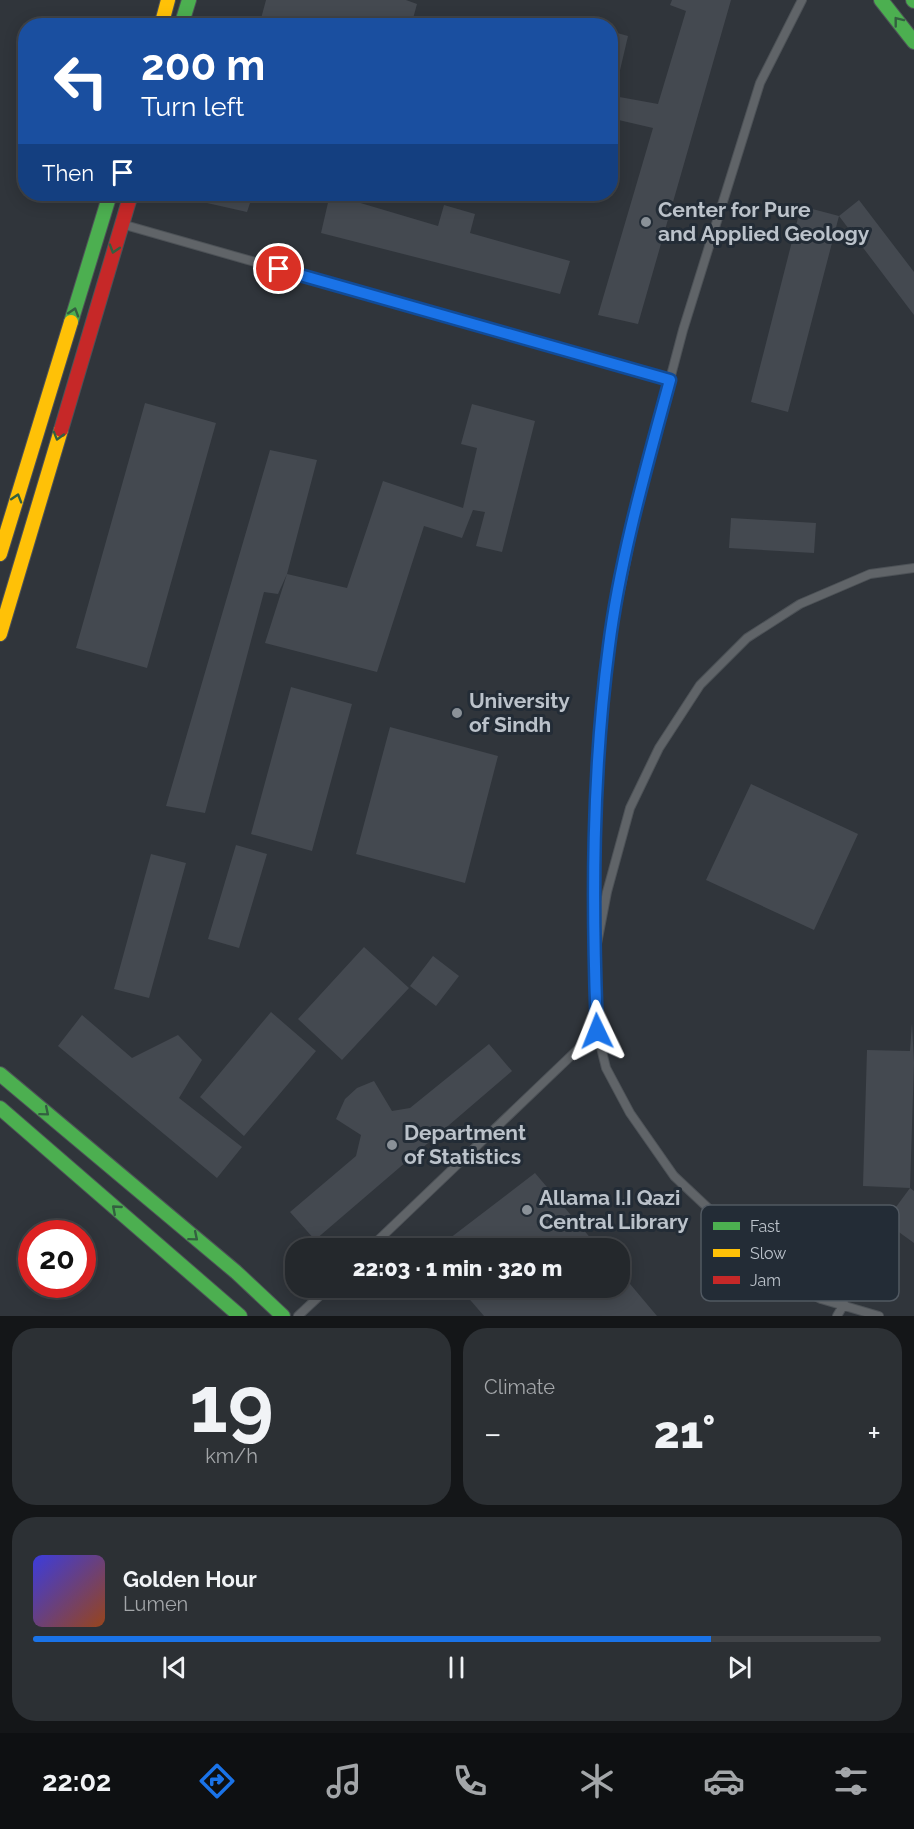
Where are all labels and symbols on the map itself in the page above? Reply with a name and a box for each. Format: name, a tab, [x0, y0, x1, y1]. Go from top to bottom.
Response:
one-way arrow	[894, 17, 905, 28]
place label: Center for Pure and Applied Geology	[658, 197, 870, 246]
marker: Center for Pure and Applied Geology	[639, 215, 653, 229]
pin	[253, 243, 304, 294]
one-way arrow	[109, 244, 121, 254]
one-way arrow	[67, 307, 79, 318]
one-way arrow	[53, 430, 65, 441]
one-way arrow	[10, 494, 22, 504]
place label: University of Sindh	[469, 688, 570, 737]
marker: University of Sindh	[450, 706, 464, 720]
position arrow	[565, 999, 629, 1063]
one-way arrow	[38, 1105, 49, 1116]
place label: Department of Statistics	[404, 1120, 526, 1169]
marker: Department of Statistics	[385, 1138, 399, 1152]
place label: Allama I.I Qazi Central Library	[539, 1185, 689, 1234]
marker: Allama I.I Qazi Central Library	[520, 1203, 534, 1217]
one-way arrow	[112, 1205, 123, 1216]
legend	[701, 1205, 899, 1301]
text: Fast	[750, 1217, 781, 1236]
speed limit sign: 20	[18, 1220, 96, 1298]
one-way arrow	[187, 1230, 198, 1241]
text: Slow	[750, 1244, 786, 1263]
text: Jam	[750, 1271, 781, 1290]

